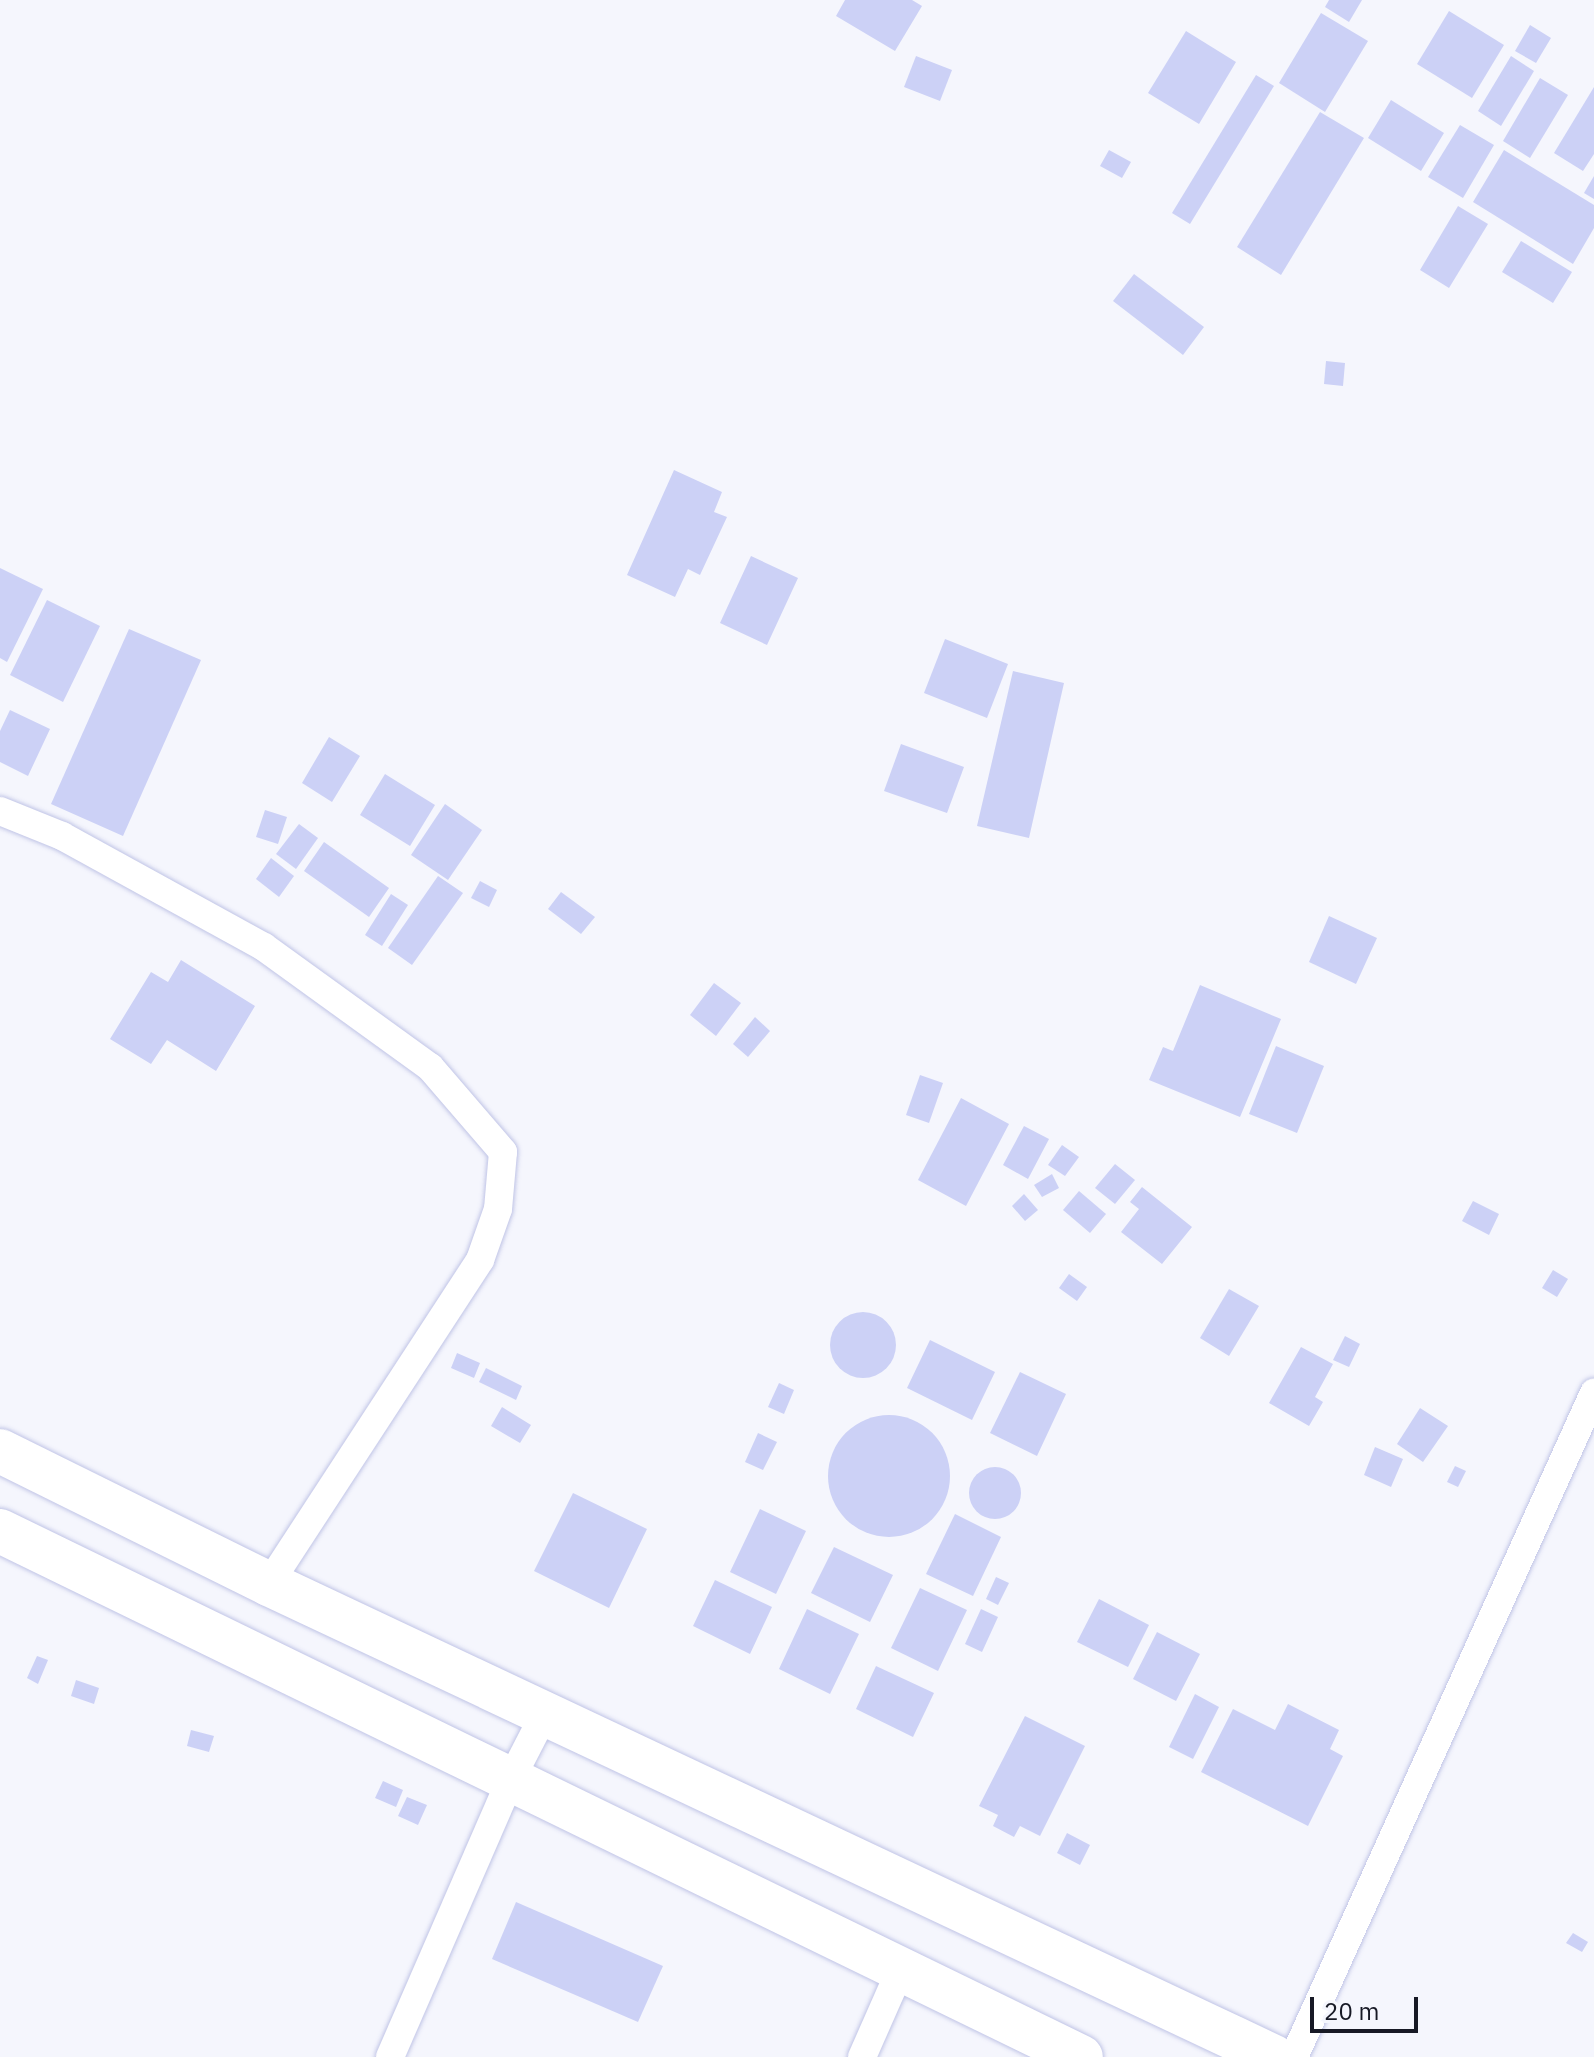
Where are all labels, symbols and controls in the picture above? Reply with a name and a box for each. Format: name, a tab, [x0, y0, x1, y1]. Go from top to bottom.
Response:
scale bar	[1314, 1981, 1422, 2031]
text: 20 m	[1324, 1995, 1379, 2027]

